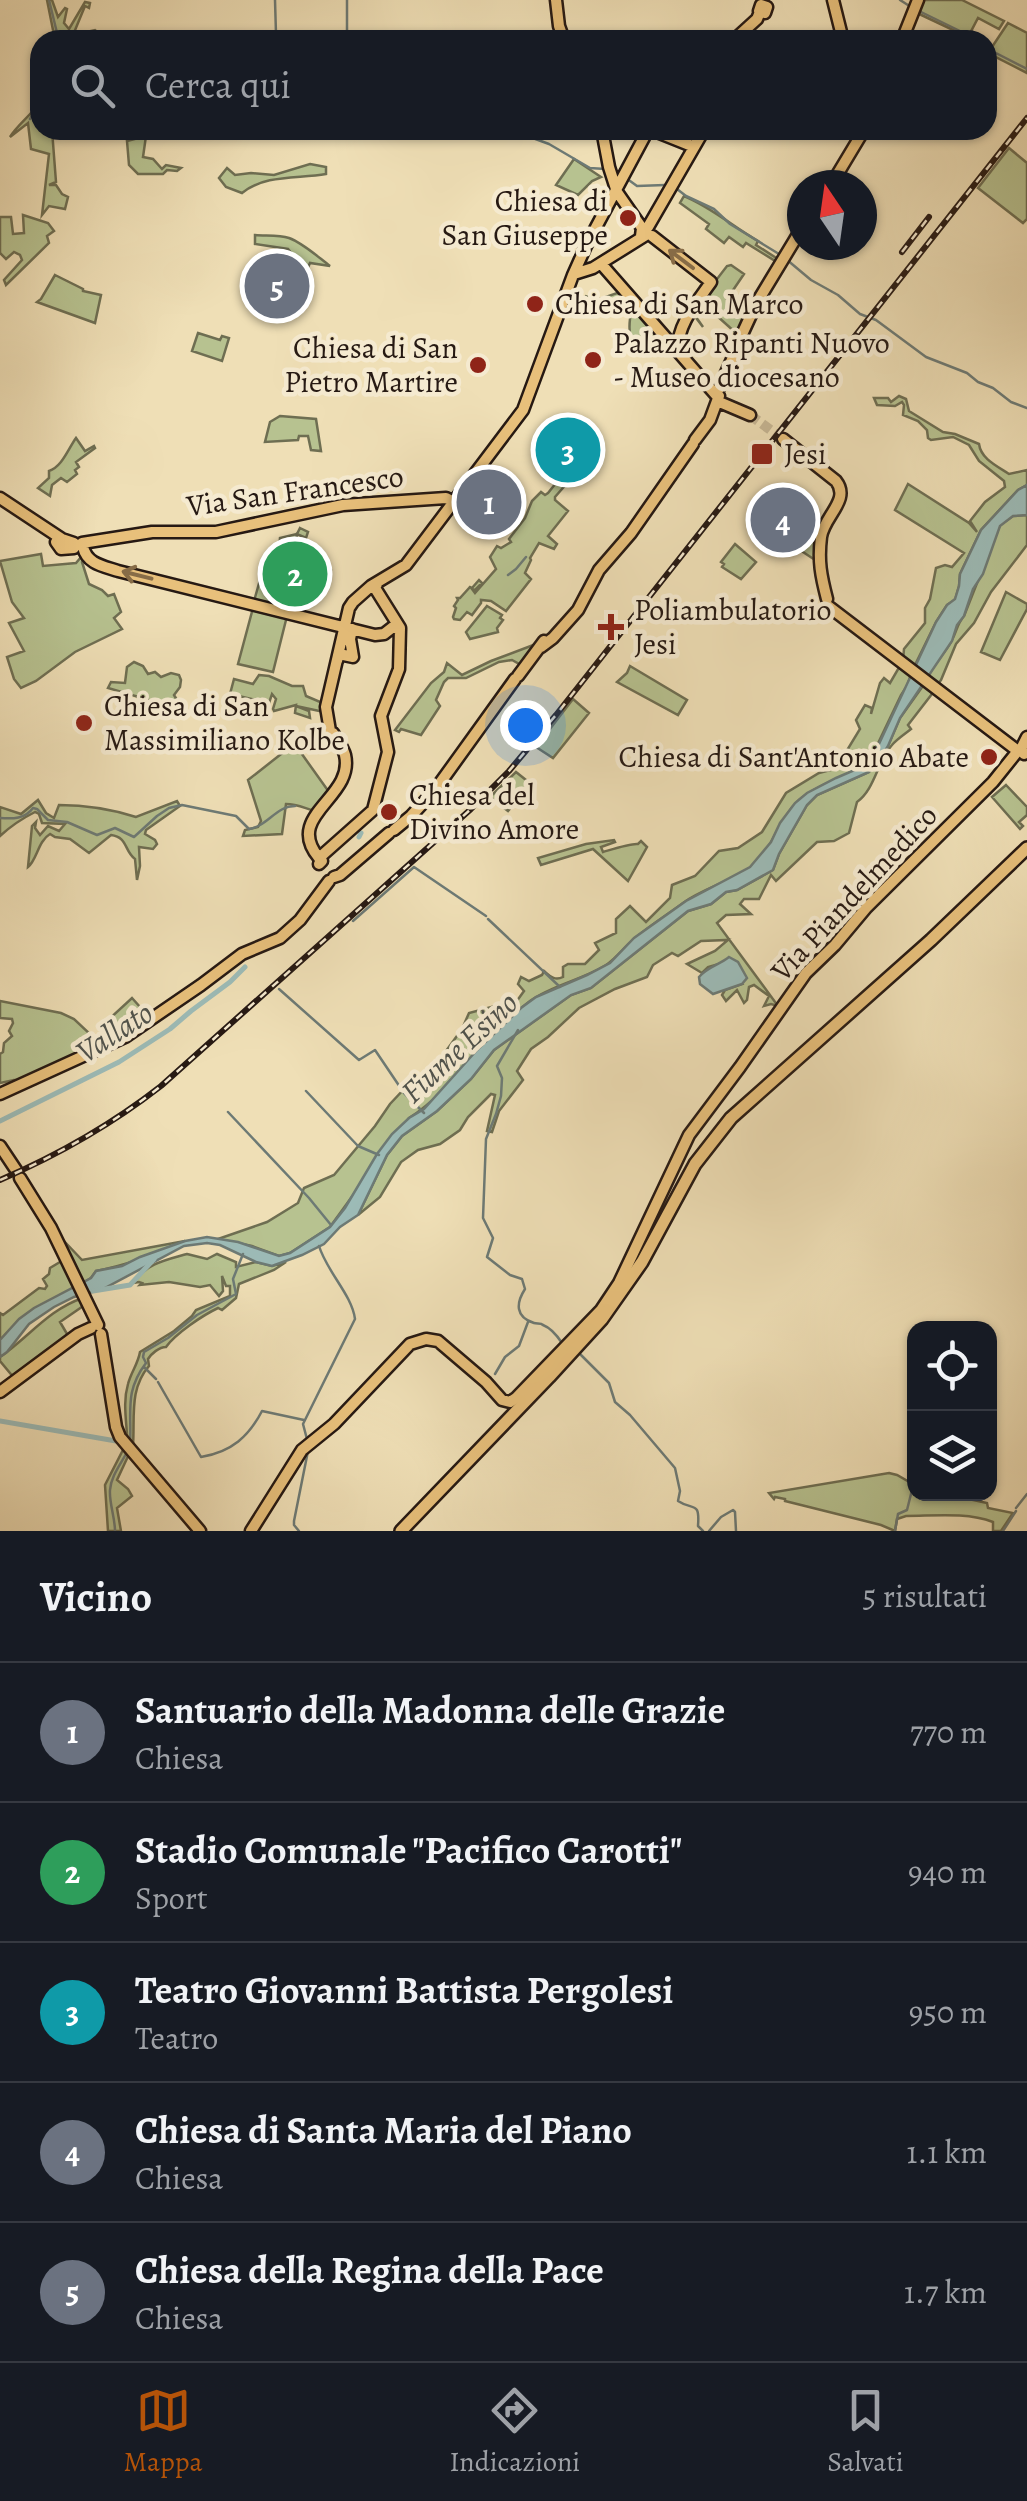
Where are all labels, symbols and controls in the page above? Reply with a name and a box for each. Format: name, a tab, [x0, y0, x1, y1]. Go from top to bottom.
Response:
search box	[30, 30, 997, 140]
icon: search	[65, 58, 120, 113]
text: Cerca qui	[145, 59, 291, 111]
north arrow	[787, 170, 877, 260]
place label: Chiesa di San Giuseppe	[442, 181, 608, 255]
marker: Chiesa di San Giuseppe	[617, 207, 639, 229]
pin: 5	[244, 248, 310, 324]
one-way arrow	[669, 249, 695, 271]
place label: Chiesa di San Marco	[555, 284, 803, 324]
marker: Chiesa di San Marco	[524, 293, 546, 315]
place label: Palazzo Ripanti Nuovo - Museo diocesano	[613, 323, 890, 397]
place label: Chiesa di San Pietro Martire	[284, 328, 458, 402]
marker: Palazzo Ripanti Nuovo - Museo diocesano	[582, 349, 604, 371]
marker: Chiesa di San Pietro Martire	[467, 354, 489, 376]
pin: 3	[536, 412, 600, 488]
place label: Jesi	[784, 434, 827, 474]
marker: Jesi	[749, 441, 775, 467]
street label: Via San Francesco	[183, 456, 406, 526]
pin: 1	[456, 464, 522, 540]
pin: 4	[750, 482, 816, 558]
pin: 2	[262, 536, 328, 612]
one-way arrow	[122, 565, 153, 584]
place label: Poliambulatorio Jesi	[634, 590, 831, 664]
marker: Poliambulatorio Jesi	[598, 614, 624, 640]
place label: Chiesa di San Massimiliano Kolbe	[104, 686, 345, 760]
your location	[500, 700, 551, 751]
marker: Chiesa di San Massimiliano Kolbe	[73, 712, 95, 734]
place label: Chiesa di Sant'Antonio Abate	[618, 737, 969, 777]
marker: Chiesa di Sant'Antonio Abate	[978, 746, 1000, 768]
place label: Chiesa del Divino Amore	[409, 775, 579, 849]
street label: Via Piandelmedico	[761, 796, 946, 991]
marker: Chiesa del Divino Amore	[378, 801, 400, 823]
water label: Fiume Esino	[391, 981, 527, 1113]
water label: Vallato	[67, 991, 161, 1073]
map controls	[907, 1321, 997, 1501]
button: locate	[907, 1321, 997, 1411]
button: layers	[907, 1411, 997, 1501]
text: Vicino	[40, 1568, 152, 1625]
text: 5 risultati	[863, 1574, 987, 1618]
text: Santuario della Madonna delle Grazie	[135, 1684, 725, 1736]
text: 1	[67, 1710, 78, 1754]
text: 770 m	[910, 1710, 987, 1754]
text: Chiesa	[135, 1736, 223, 1780]
text: Stadio Comunale "Pacifico Carotti"	[135, 1824, 682, 1876]
text: 2	[65, 1850, 80, 1894]
text: 940 m	[908, 1850, 987, 1894]
text: Sport	[135, 1876, 208, 1920]
text: Teatro Giovanni Battista Pergolesi	[135, 1964, 673, 2016]
text: 3	[66, 1990, 79, 2034]
text: 950 m	[909, 1990, 987, 2034]
text: Teatro	[135, 2016, 218, 2060]
text: Chiesa di Santa Maria del Piano	[135, 2104, 632, 2156]
text: 4	[65, 2130, 80, 2174]
text: 1.1 km	[906, 2130, 987, 2174]
text: Chiesa	[135, 2156, 223, 2200]
text: Chiesa della Regina della Pace	[135, 2244, 604, 2296]
text: 5	[66, 2270, 79, 2314]
text: 1.7 km	[904, 2270, 987, 2314]
text: Chiesa	[135, 2296, 223, 2340]
tab: Mappa	[123, 2383, 203, 2481]
tab: Indicazioni	[450, 2383, 580, 2481]
tab: Salvati	[827, 2383, 904, 2481]

